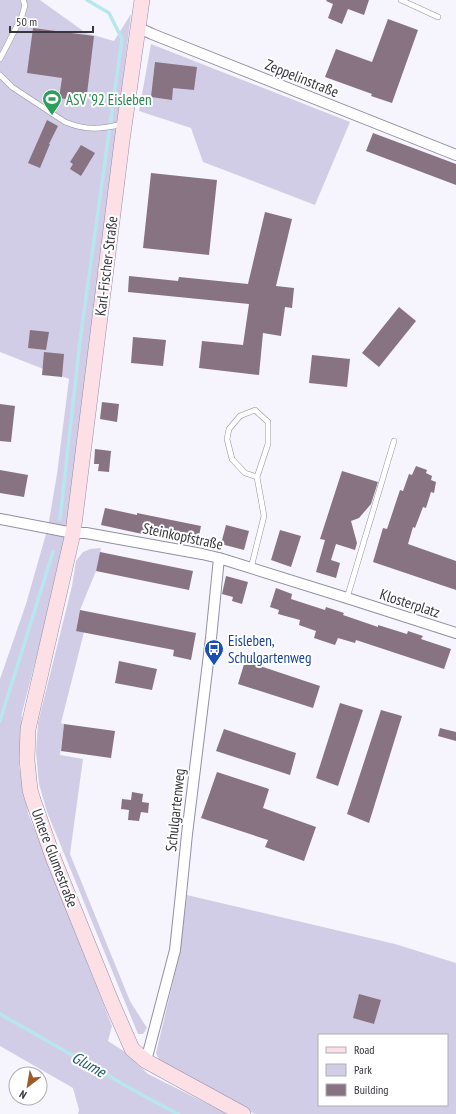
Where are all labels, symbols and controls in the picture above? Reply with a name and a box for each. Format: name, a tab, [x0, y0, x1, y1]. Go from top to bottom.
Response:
scale bar	[10, 8, 93, 34]
text: 50 m	[16, 14, 37, 29]
street label: Zeppelinstraße	[262, 55, 342, 101]
sports icon: ASV '92 Eisleben	[41, 88, 63, 116]
place label: ASV '92 Eisleben	[66, 90, 152, 109]
street label: Karl-Fischer-Straße	[90, 215, 122, 317]
street label: Steinkopfstraße	[141, 518, 225, 554]
street label: Klosterplatz	[377, 584, 443, 622]
place label: Eisleben, Schulgartenweg	[228, 631, 311, 667]
bus stop icon: Eisleben, Schulgartenweg	[203, 638, 225, 666]
street label: Schulgartenweg	[161, 768, 189, 852]
street label: Untere Glumestraße	[27, 806, 83, 910]
legend	[318, 1034, 448, 1106]
text: Road	[354, 1042, 374, 1057]
water label: Glume	[69, 1047, 111, 1082]
text: Park	[354, 1062, 372, 1077]
north arrow	[8, 1066, 48, 1106]
text: Building	[354, 1082, 389, 1097]
text: N	[17, 1087, 29, 1102]

